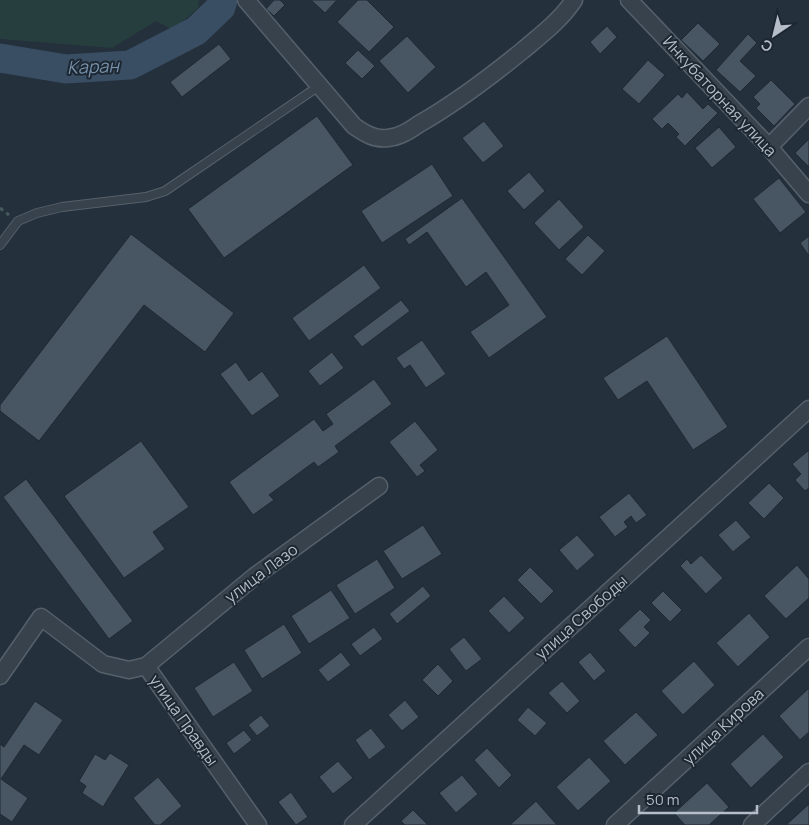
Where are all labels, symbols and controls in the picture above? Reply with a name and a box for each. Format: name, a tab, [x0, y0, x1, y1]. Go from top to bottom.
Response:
north arrow	[749, 10, 799, 60]
street label: Инкубаторная улица	[658, 31, 782, 161]
text: С	[757, 35, 776, 57]
water label: Каран	[67, 53, 121, 79]
street label: улица Лазо	[220, 538, 302, 608]
street label: улица Свободы	[530, 570, 632, 664]
street label: улица Правды	[144, 670, 224, 770]
street label: улица Кирова	[678, 683, 768, 769]
scale bar	[639, 782, 756, 814]
text: 50 m	[646, 789, 680, 810]

